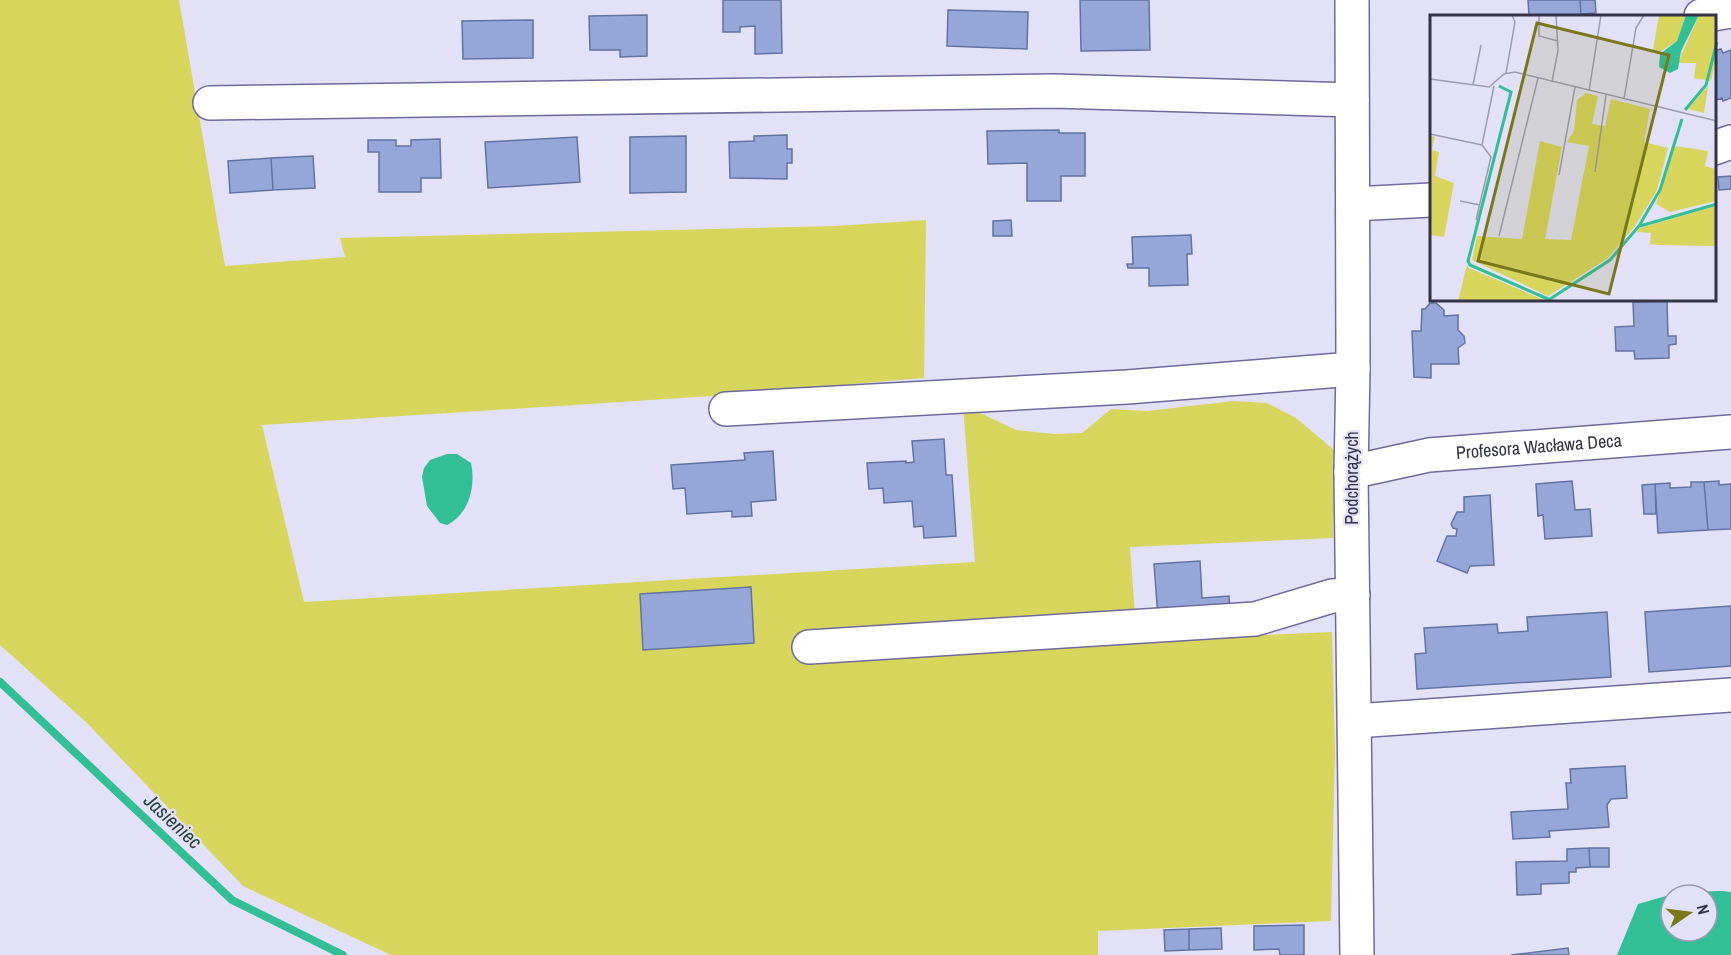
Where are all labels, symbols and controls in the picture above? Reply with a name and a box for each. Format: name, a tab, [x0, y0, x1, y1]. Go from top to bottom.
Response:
inset map	[1430, 15, 1716, 302]
street label: Profesora Wacława Deca	[1455, 427, 1623, 465]
street label: Podchorążych	[1339, 431, 1364, 525]
water label: Jasieniec	[138, 786, 208, 854]
north arrow	[1659, 883, 1719, 943]
text: N	[1692, 902, 1715, 917]

